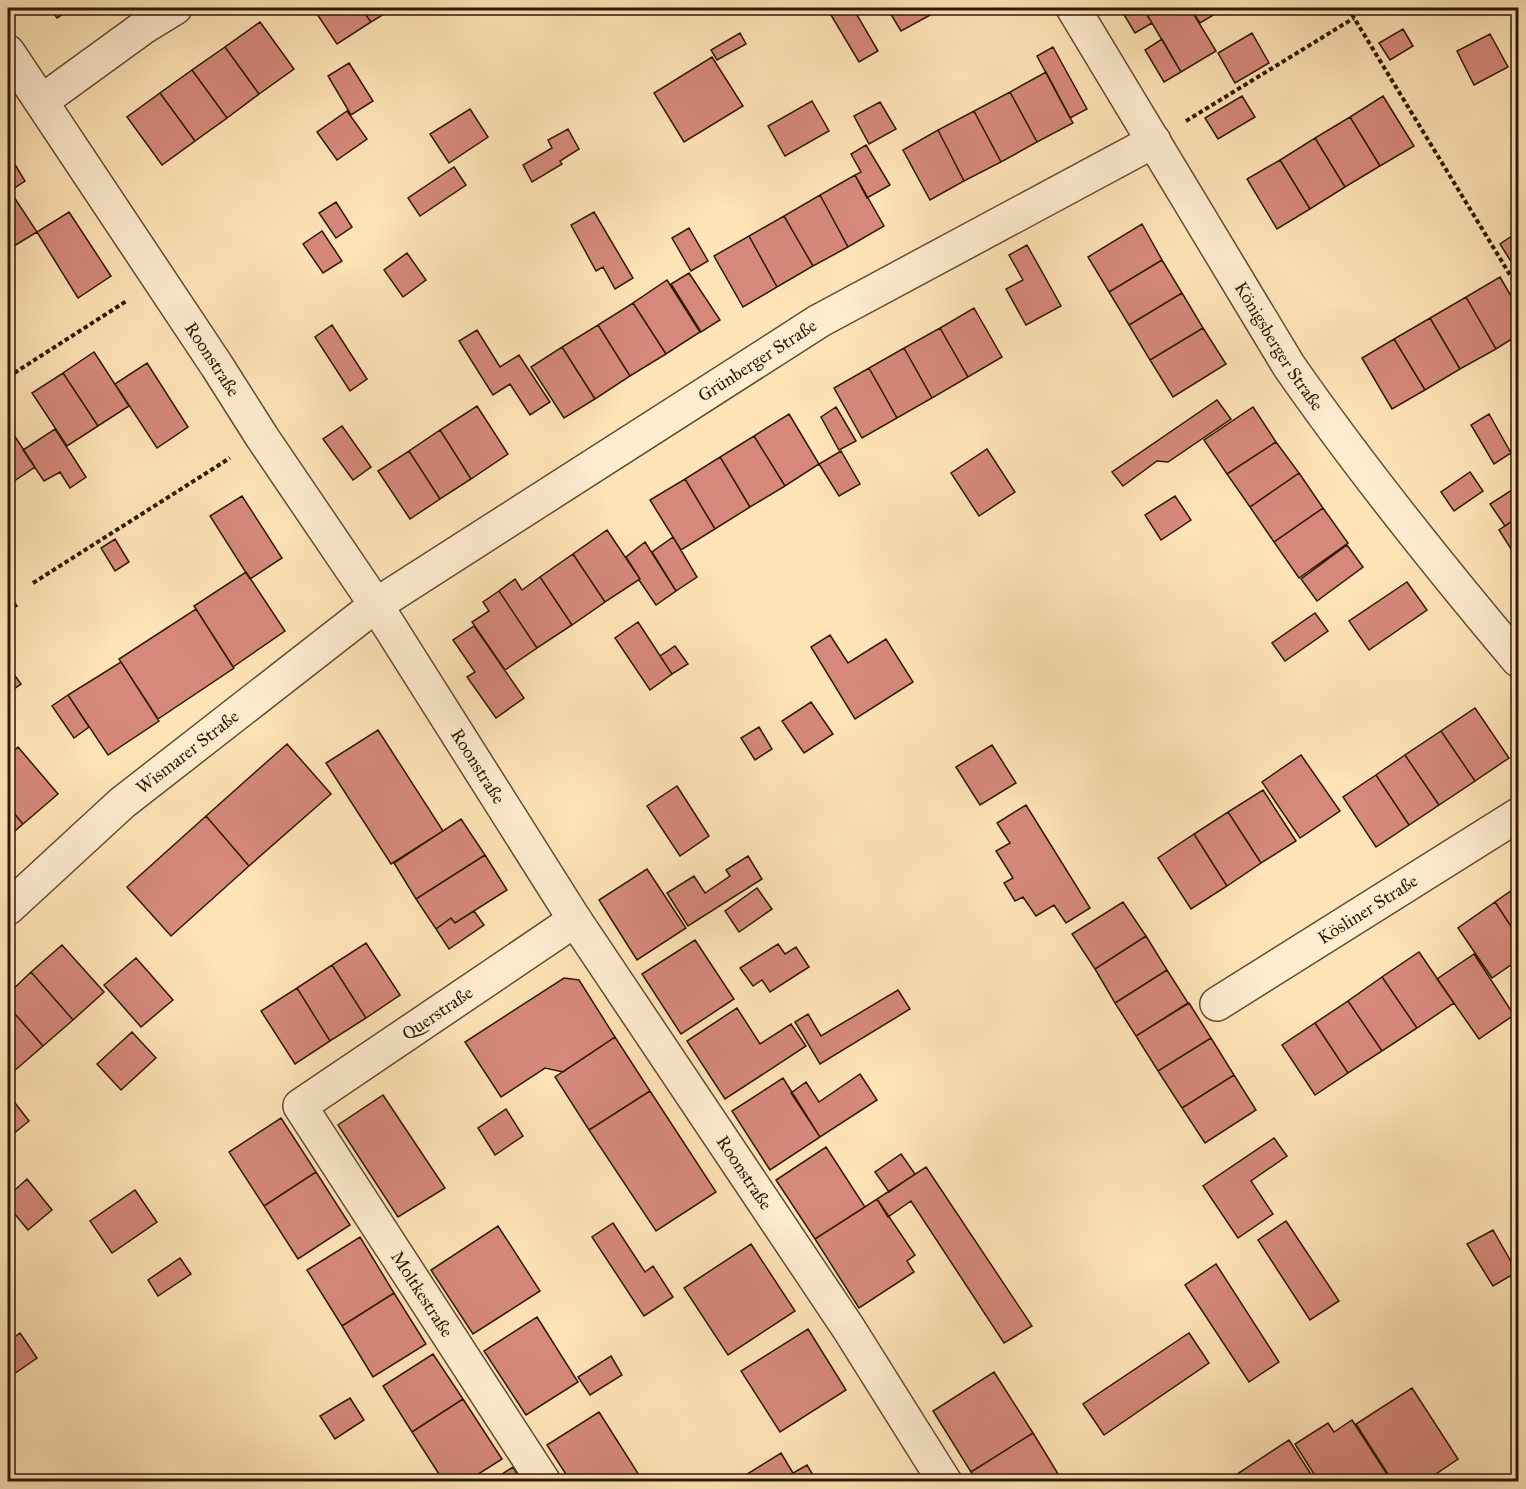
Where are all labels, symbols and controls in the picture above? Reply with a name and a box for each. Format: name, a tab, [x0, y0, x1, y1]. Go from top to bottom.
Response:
street label: Königsberger Straße	[1230, 278, 1328, 415]
street label: Grünberger Straße	[694, 314, 821, 407]
street label: Roonstraße	[180, 318, 245, 401]
street label: Wismarer Straße	[132, 705, 243, 799]
street label: Roonstraße	[446, 724, 510, 808]
street label: Kösliner Straße	[1314, 870, 1422, 949]
street label: Querstraße	[398, 981, 477, 1045]
street label: Roonstraße	[712, 1131, 777, 1214]
street label: Moltkestraße	[386, 1247, 458, 1341]

